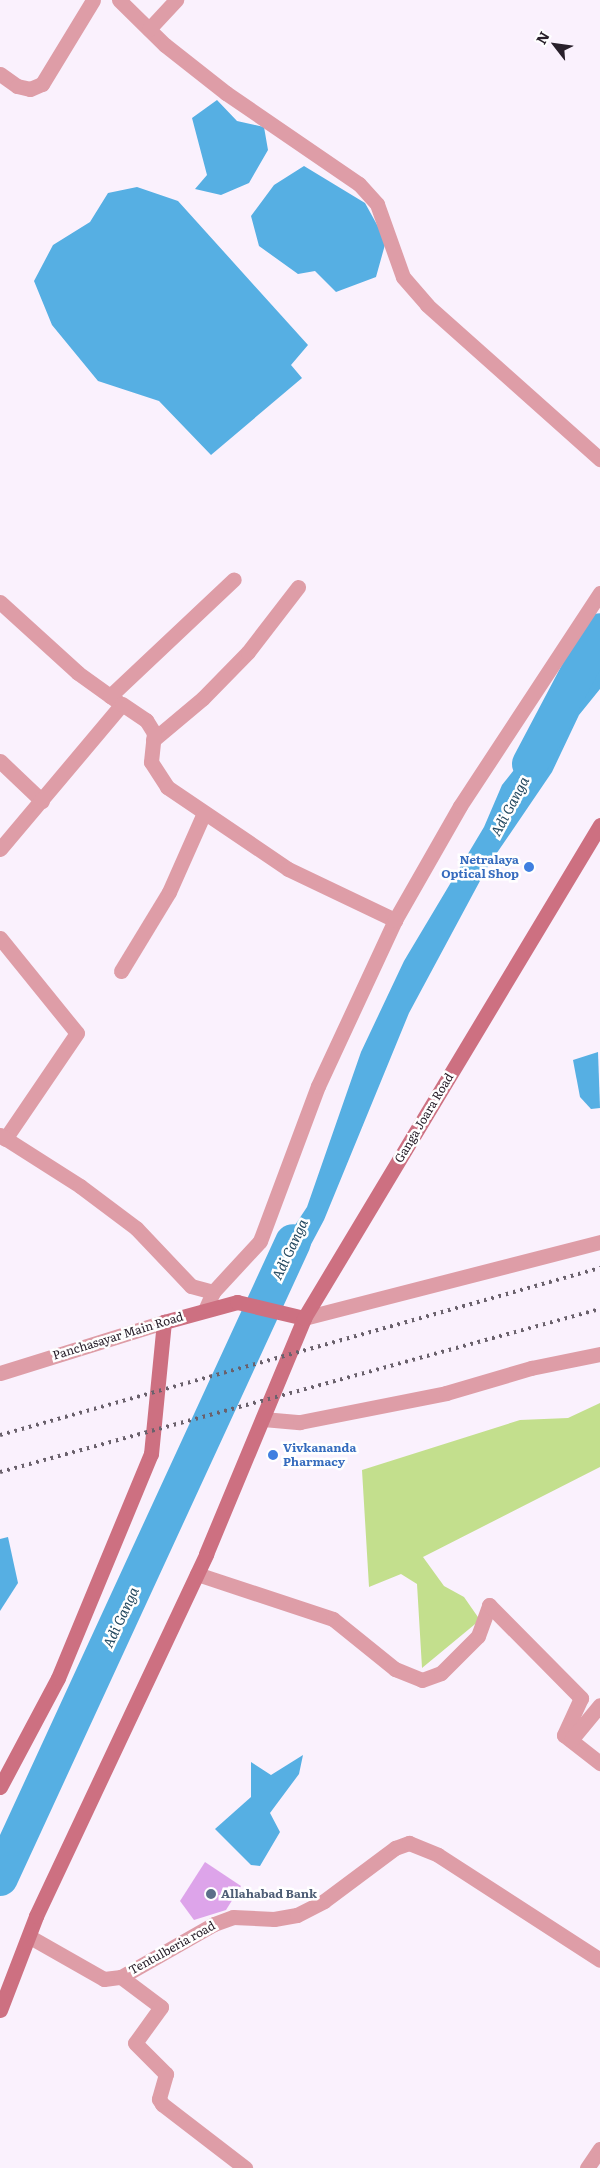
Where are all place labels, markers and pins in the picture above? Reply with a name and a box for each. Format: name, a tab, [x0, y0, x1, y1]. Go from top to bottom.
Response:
place label: Netralaya Optical Shop	[441, 853, 519, 881]
marker: Netralaya Optical Shop	[523, 861, 535, 873]
place label: Vivkananda Pharmacy	[283, 1441, 356, 1469]
marker: Vivkananda Pharmacy	[267, 1449, 279, 1461]
place label: Allahabad Bank	[221, 1887, 317, 1901]
marker: Allahabad Bank	[205, 1888, 217, 1900]

